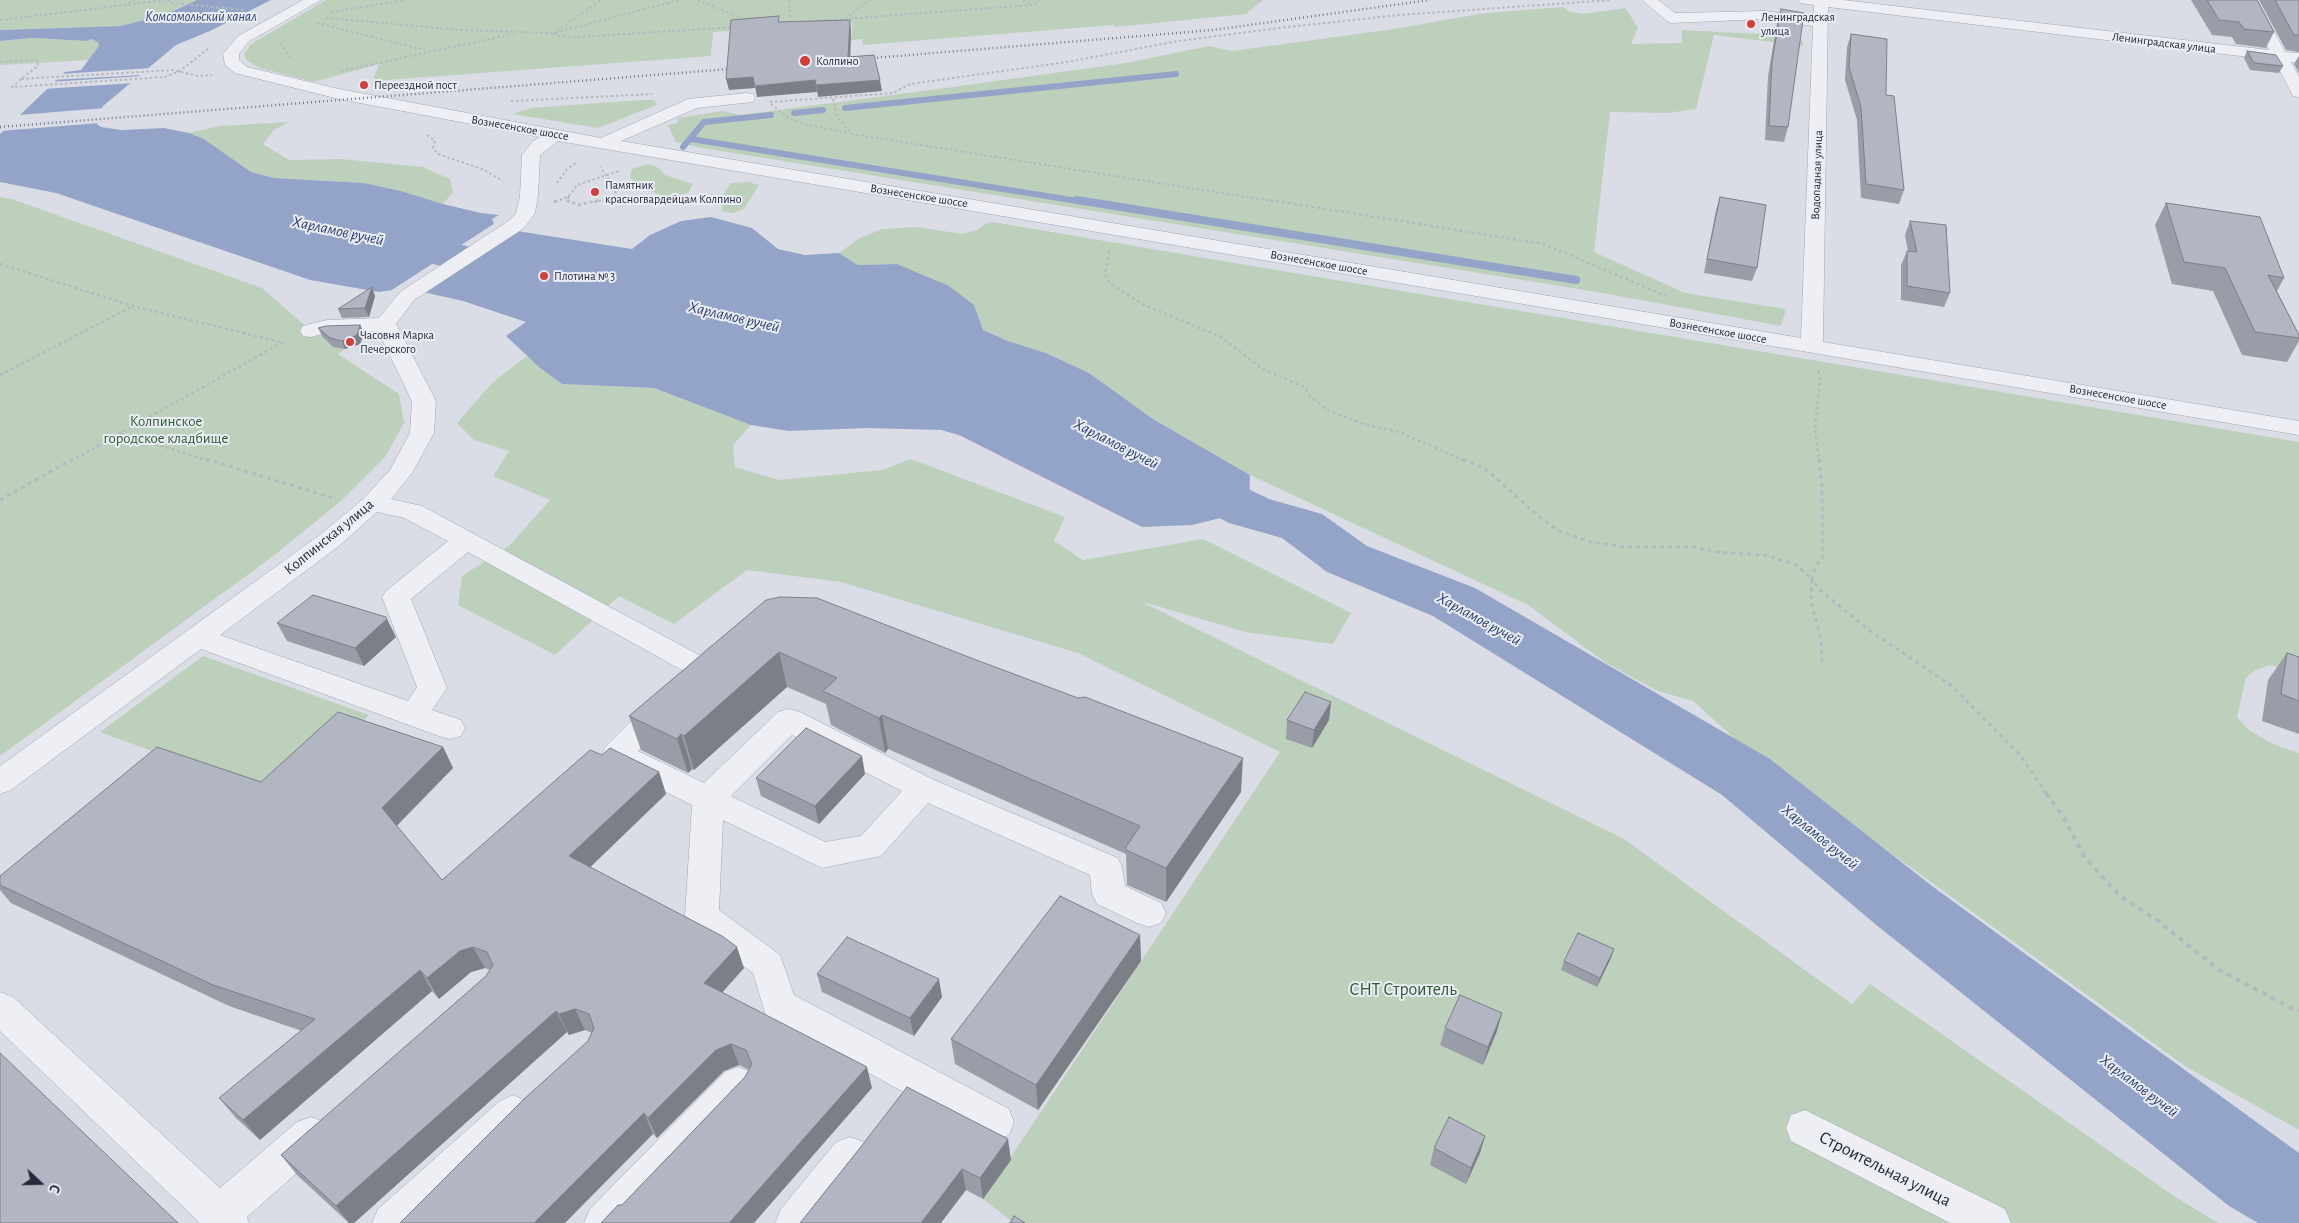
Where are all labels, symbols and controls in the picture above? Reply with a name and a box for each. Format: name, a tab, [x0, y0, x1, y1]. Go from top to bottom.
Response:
water label: Комсомольский канал	[145, 9, 257, 25]
place label: Ленинградская улица	[1761, 10, 1835, 38]
marker: Ленинградская улица	[1745, 18, 1757, 30]
street label: Ленинградская улица	[2111, 29, 2217, 57]
marker: Колпино	[798, 54, 812, 68]
place label: Колпино	[816, 54, 858, 68]
place label: Переездной пост	[374, 78, 457, 92]
marker: Переездной пост	[358, 79, 370, 91]
street label: Вознесенское шоссе	[470, 112, 570, 144]
street label: Водопадная улица	[1808, 130, 1826, 220]
place label: Памятник красногвардейцам Колпино	[605, 178, 742, 206]
street label: Вознесенское шоссе	[869, 181, 969, 211]
marker: Памятник красногвардейцам Колпино	[589, 186, 601, 198]
water label: Харламов ручей	[291, 212, 385, 250]
street label: Вознесенское шоссе	[1269, 247, 1369, 279]
place label: Плотина № 3	[554, 269, 615, 283]
marker: Плотина № 3	[538, 270, 550, 282]
water label: Харламов ручей	[687, 297, 781, 337]
street label: Вознесенское шоссе	[1668, 315, 1768, 347]
place label: Часовня Марка Печерского	[360, 328, 434, 356]
marker: Часовня Марка Печерского	[344, 336, 356, 348]
street label: Вознесенское шоссе	[2068, 381, 2168, 413]
park label: Колпинское городское кладбище	[104, 412, 228, 447]
water label: Харламов ручей	[1070, 414, 1162, 474]
street label: Колпинская улица	[281, 495, 377, 579]
water label: Харламов ручей	[1434, 588, 1524, 650]
water label: Харламов ручей	[1778, 800, 1862, 874]
park label: СНТ Строитель	[1349, 979, 1457, 1001]
water label: Харламов ручей	[2096, 1050, 2182, 1122]
street label: Строительная улица	[1815, 1126, 1955, 1212]
north arrow	[15, 1158, 65, 1208]
text: С	[46, 1182, 62, 1195]

